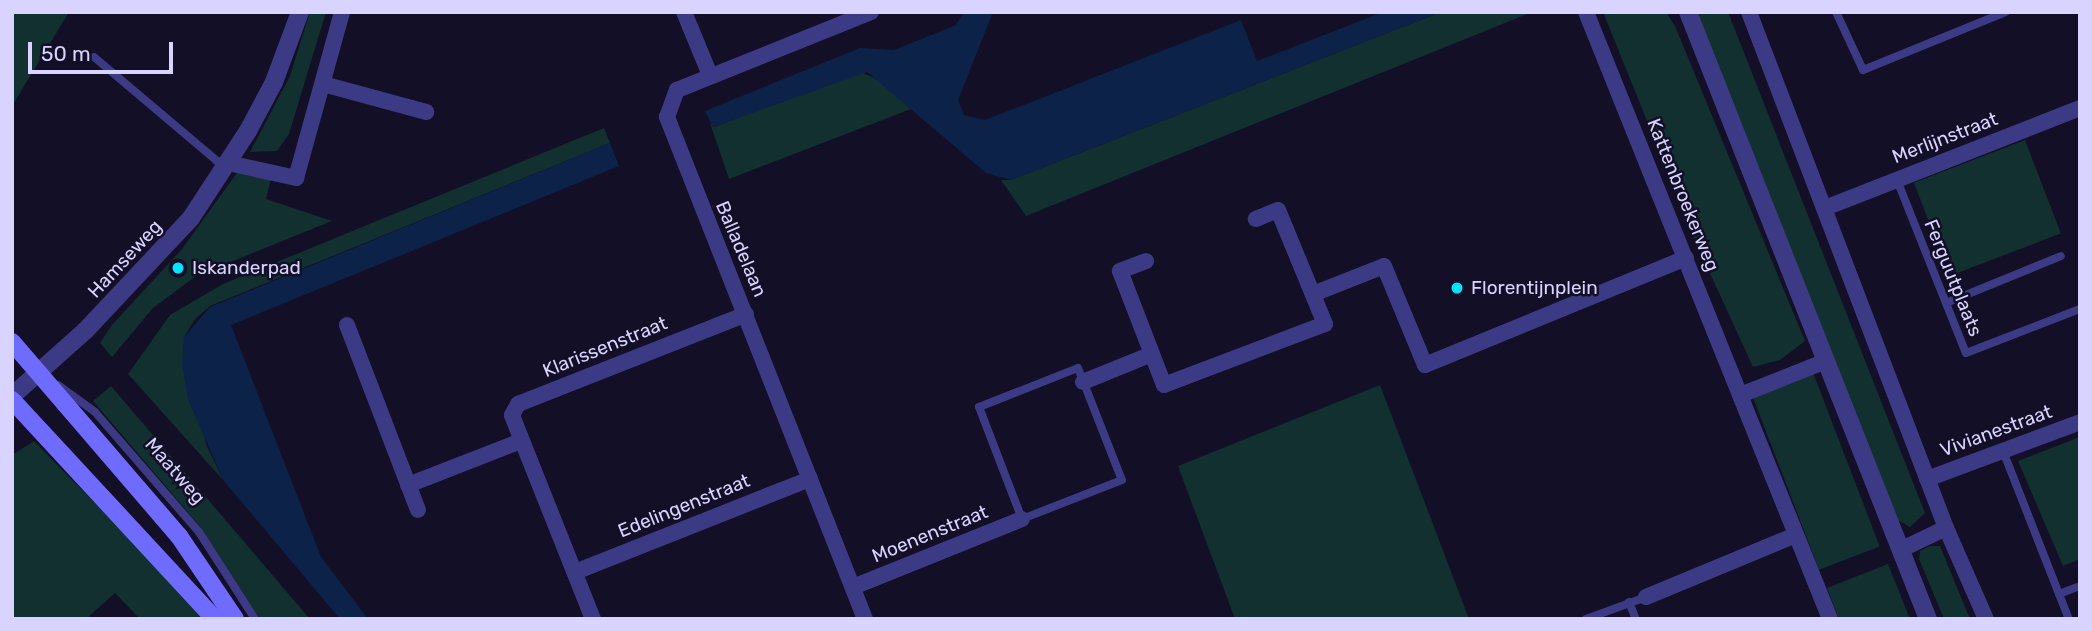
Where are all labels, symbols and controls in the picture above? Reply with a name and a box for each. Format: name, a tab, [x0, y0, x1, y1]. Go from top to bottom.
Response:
scale bar	[32, 28, 177, 72]
text: 50 m	[41, 41, 91, 66]
street label: Merlijnstraat	[1889, 107, 2001, 169]
street label: Kattenbroekerweg	[1642, 115, 1724, 275]
street label: Balladelaan	[711, 198, 771, 300]
street label: Hamseweg	[83, 215, 167, 303]
street label: Ferguutplaats	[1919, 216, 1987, 340]
place label: Iskanderpad	[192, 257, 301, 279]
marker: Iskanderpad	[170, 260, 186, 276]
place label: Florentijnplein	[1471, 277, 1598, 299]
marker: Florentijnplein	[1449, 280, 1465, 296]
street label: Klarissenstraat	[539, 312, 671, 382]
street label: Vivianestraat	[1937, 400, 2055, 462]
street label: Maatweg	[140, 433, 210, 509]
street label: Edelingenstraat	[615, 469, 753, 543]
street label: Moenenstraat	[869, 500, 991, 568]

